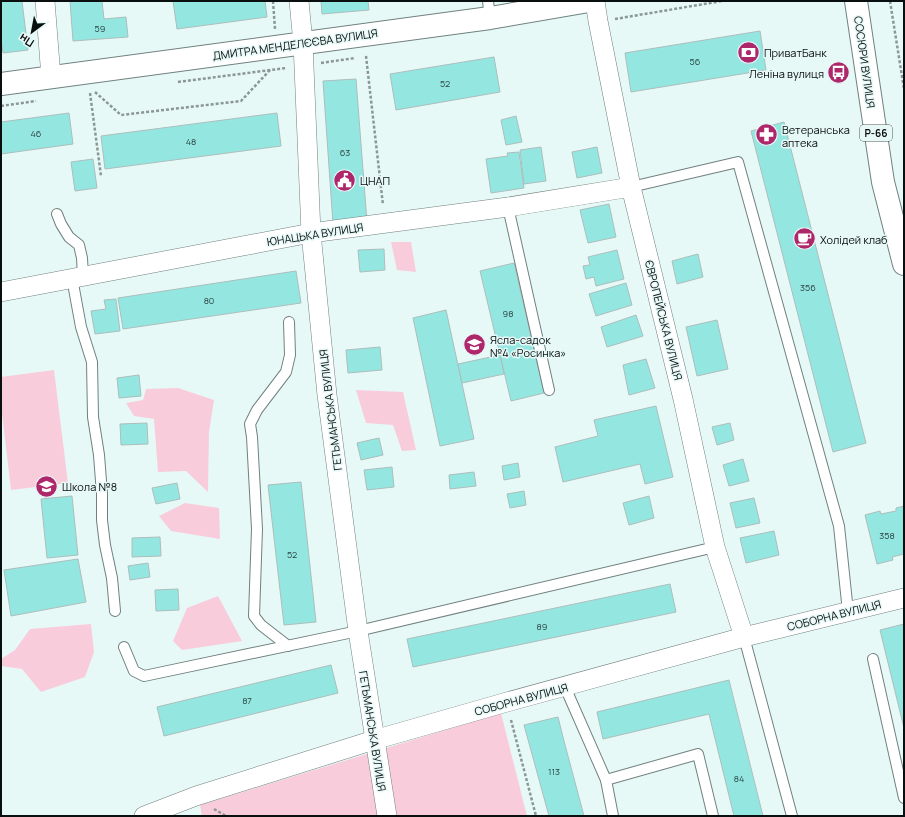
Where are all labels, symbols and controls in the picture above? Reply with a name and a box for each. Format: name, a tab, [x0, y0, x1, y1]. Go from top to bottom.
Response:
north arrow	[12, 12, 52, 52]
street label: СОСЮРИ ВУЛИЦЯ	[851, 15, 879, 109]
house number: 59	[95, 22, 105, 35]
street label: ДМИТРА МЕНДЕЛЄЄВА ВУЛИЦЯ	[212, 25, 378, 63]
text: Пн	[16, 31, 37, 51]
bank icon: ПриватБанк	[735, 39, 761, 65]
place label: ПриватБанк	[764, 45, 827, 60]
house number: 56	[690, 55, 701, 68]
bus stop icon: Леніна вулиця	[826, 60, 852, 86]
place label: Леніна вулиця	[749, 66, 824, 81]
house number: 52	[440, 77, 450, 90]
pharmacy icon: Ветеранська аптека	[753, 122, 779, 148]
place label: Ветеранська аптека	[782, 122, 850, 150]
road number: Р-66	[860, 125, 892, 141]
house number: 46	[31, 127, 42, 140]
house number: 48	[186, 135, 196, 148]
house number: 63	[340, 146, 350, 159]
public building icon: ЦНАП	[332, 167, 358, 193]
place label: ЦНАП	[360, 173, 390, 188]
street label: ЮНАЦЬКА ВУЛИЦЯ	[266, 219, 364, 249]
cafe icon: Холідей клаб	[792, 226, 818, 252]
place label: Холідей клаб	[820, 232, 888, 247]
street label: ЄВРОПЕЙСЬКА ВУЛИЦЯ	[642, 258, 686, 382]
house number: 356	[800, 281, 816, 294]
house number: 80	[204, 294, 214, 307]
house number: 98	[503, 307, 513, 320]
school or university icon: Ясла-садок №4 «Росинка»	[462, 332, 488, 358]
place label: Ясла-садок №4 «Росинка»	[490, 332, 566, 360]
street label: ГЕТЬМАНСЬКА ВУЛИЦЯ	[315, 348, 345, 471]
school or university icon: Школа №8	[34, 473, 60, 499]
place label: Школа №8	[62, 479, 117, 494]
house number: 358	[879, 529, 895, 542]
house number: 52	[287, 548, 297, 561]
street label: СОБОРНА ВУЛИЦЯ	[785, 596, 883, 634]
house number: 89	[537, 620, 547, 633]
street label: ГЕТЬМАНСЬКА ВУЛИЦЯ	[356, 670, 390, 792]
street label: СОБОРНА ВУЛИЦЯ	[473, 679, 570, 719]
house number: 87	[242, 694, 252, 707]
house number: 113	[548, 765, 560, 778]
house number: 84	[734, 772, 744, 785]

